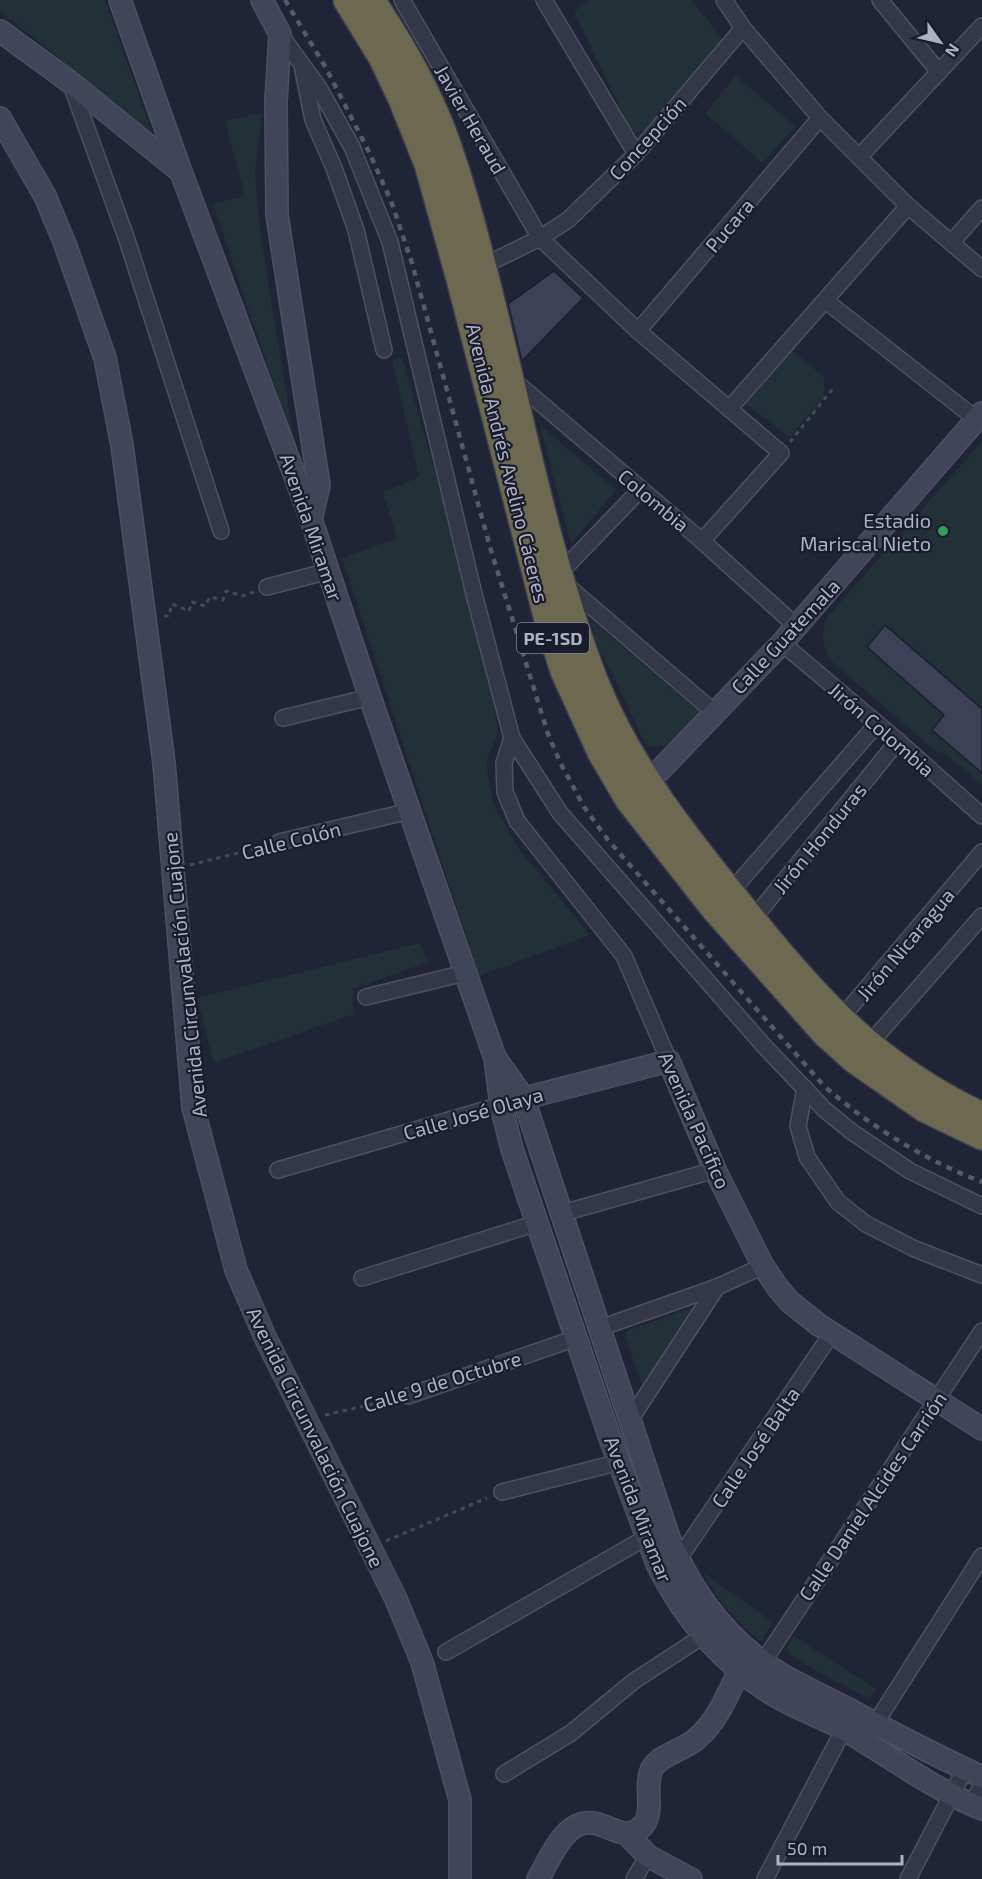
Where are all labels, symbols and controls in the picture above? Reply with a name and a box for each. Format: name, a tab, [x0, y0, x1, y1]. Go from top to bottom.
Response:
north arrow	[910, 12, 970, 72]
text: N	[942, 41, 964, 61]
street label: Javier Heraud	[430, 60, 512, 178]
street label: Concepción	[603, 91, 691, 185]
street label: Pucara	[700, 193, 758, 257]
street label: Avenida Andrés Avelino Cáceres	[462, 321, 554, 605]
street label: Avenida Miramar	[275, 450, 349, 604]
street label: Colombia	[614, 464, 694, 536]
place label: Estadio Mariscal Nieto	[800, 508, 931, 555]
marker: Estadio Mariscal Nieto	[936, 524, 950, 538]
street label: Calle Guatemala	[726, 574, 844, 698]
road number: PE-1SD	[517, 623, 589, 653]
street label: Jirón Colombia	[824, 677, 940, 781]
street label: Jirón Honduras	[767, 778, 871, 898]
street label: Calle Colón	[239, 816, 343, 864]
street label: Avenida Circunvalación Cuajone	[157, 831, 211, 1119]
street label: Jirón Nicaragua	[851, 883, 959, 1005]
street label: Avenida Pacifico	[654, 1048, 736, 1192]
street label: Calle José Olaya	[400, 1082, 546, 1144]
street label: Avenida Circunvalación Cuajone	[242, 1303, 390, 1571]
street label: Calle 9 de Octubre	[360, 1346, 524, 1416]
street label: Calle José Balta	[706, 1382, 804, 1512]
street label: Calle Daniel Alcides Carrión	[793, 1387, 951, 1605]
street label: Avenida Miramar	[600, 1432, 678, 1586]
scale bar	[778, 1828, 902, 1866]
text: 50 m	[787, 1837, 827, 1859]

